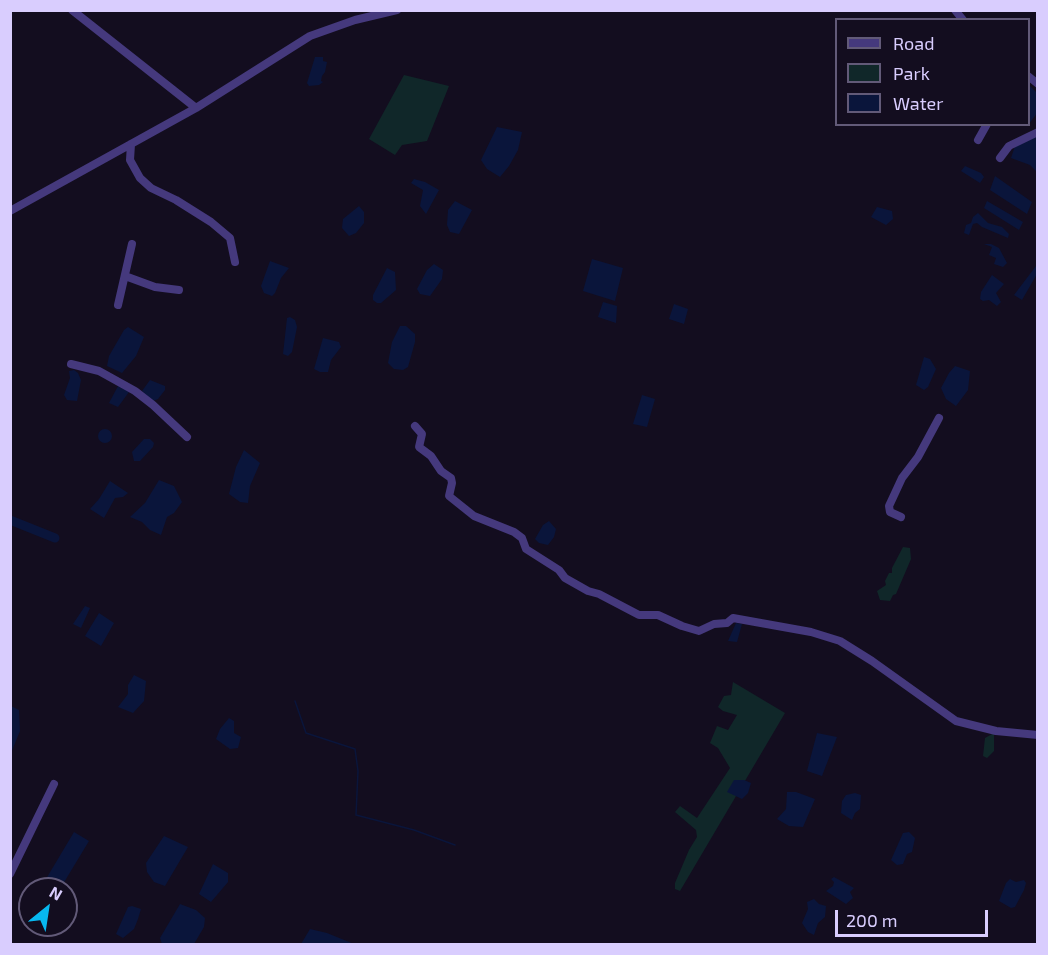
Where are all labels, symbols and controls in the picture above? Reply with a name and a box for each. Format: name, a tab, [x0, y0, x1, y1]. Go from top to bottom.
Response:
legend	[835, 18, 1030, 126]
text: Road	[893, 32, 934, 54]
text: Park	[893, 62, 930, 84]
text: Water	[893, 92, 943, 114]
north arrow	[18, 877, 78, 937]
text: N	[46, 882, 66, 904]
scale bar	[838, 898, 991, 936]
text: 200 m	[846, 909, 898, 931]

